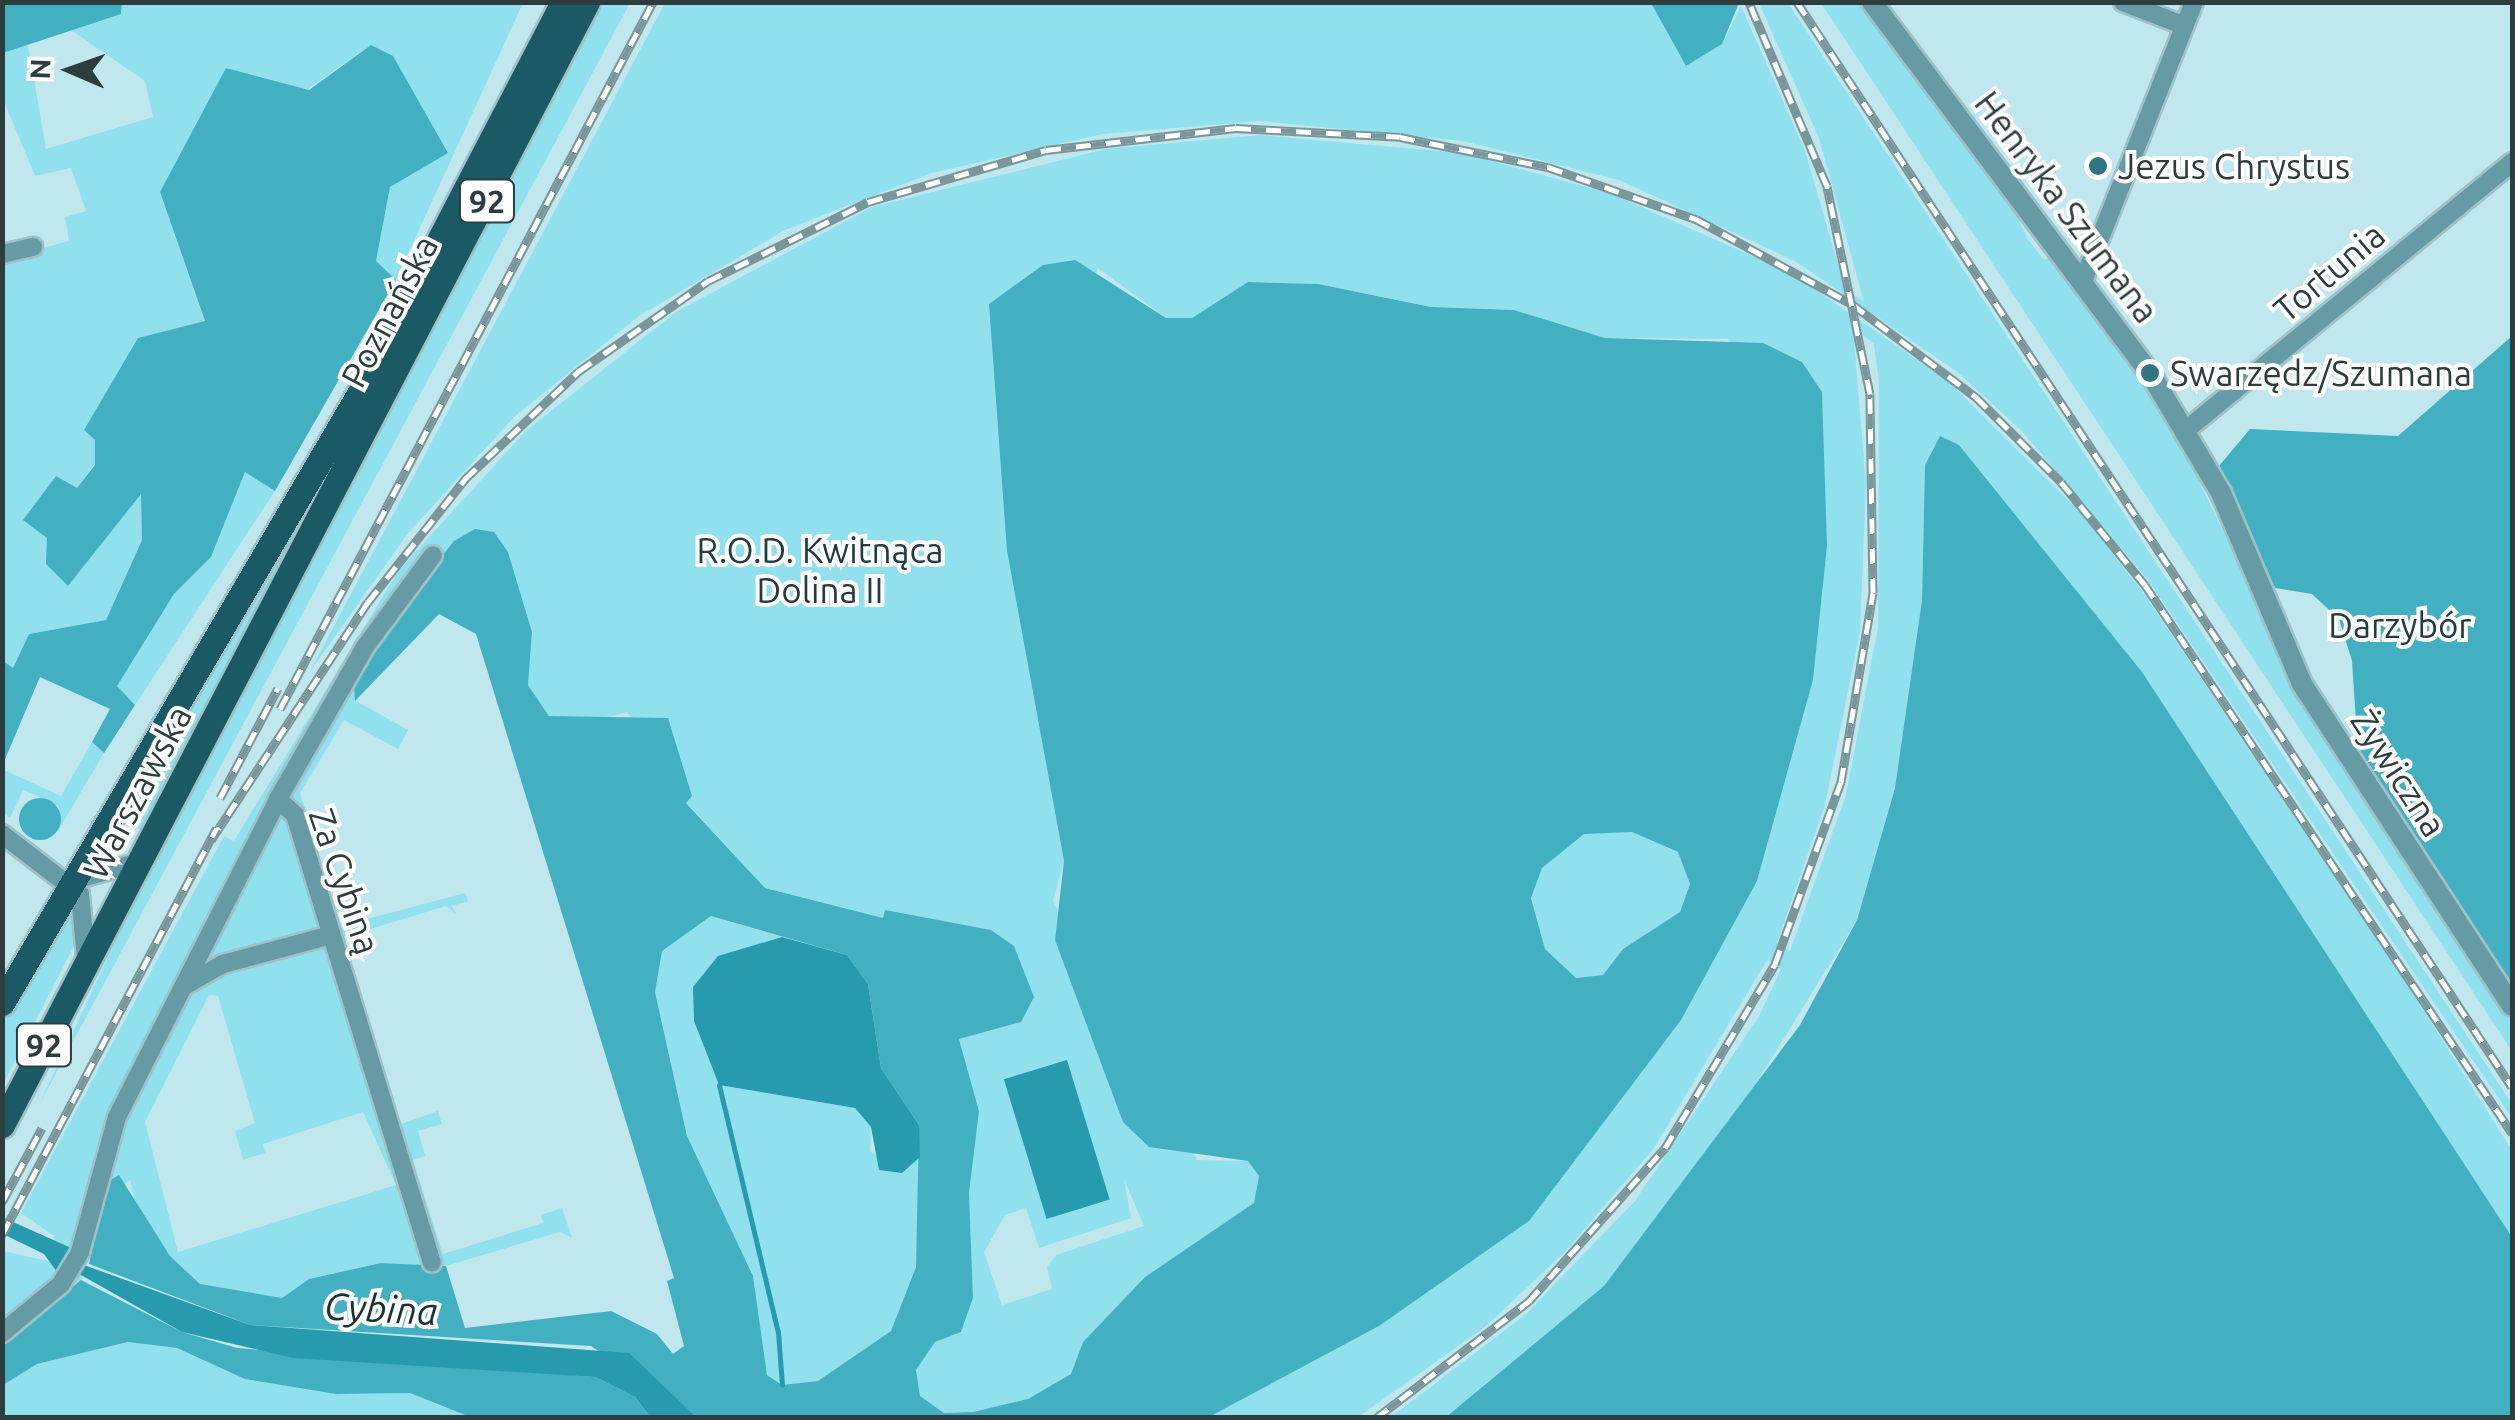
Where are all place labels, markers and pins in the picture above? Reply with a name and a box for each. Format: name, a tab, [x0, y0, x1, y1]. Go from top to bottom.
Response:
place label: Jezus Chrystus	[2118, 145, 2350, 187]
marker: Jezus Chrystus	[2087, 155, 2109, 177]
place label: Swarzędz/Szumana	[2170, 352, 2472, 394]
marker: Swarzędz/Szumana	[2139, 362, 2161, 384]

